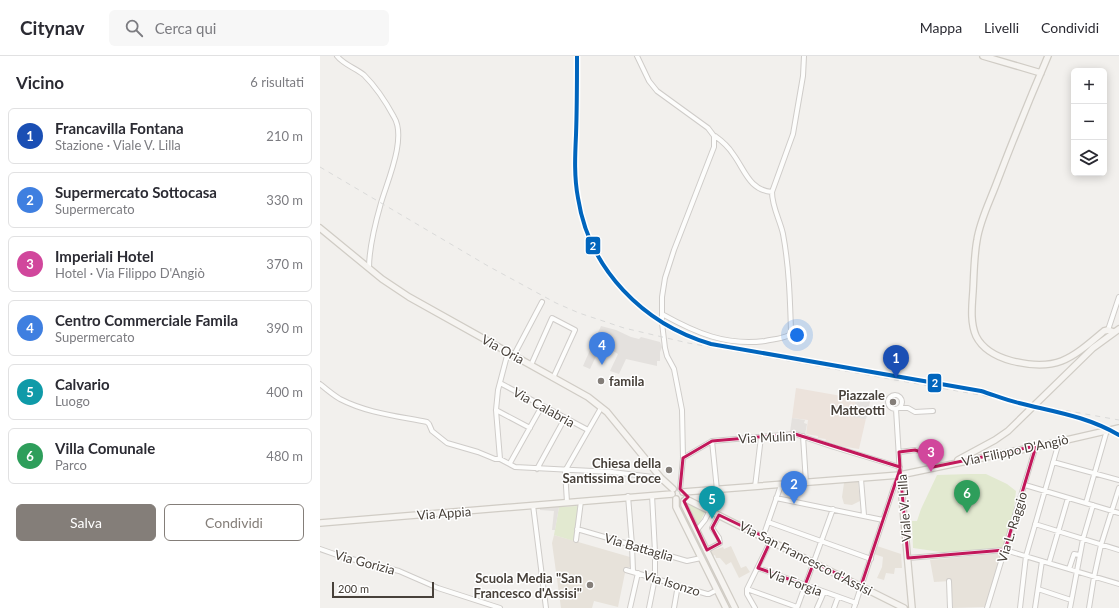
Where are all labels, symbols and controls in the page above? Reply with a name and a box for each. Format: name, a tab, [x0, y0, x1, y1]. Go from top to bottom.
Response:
search box	[109, 10, 389, 46]
text: Citynav	[20, 16, 85, 39]
icon: search	[123, 17, 145, 39]
text: Cerca qui	[155, 19, 216, 37]
text: Mappa	[920, 19, 962, 36]
text: Livelli	[984, 19, 1019, 36]
text: Condividi	[1041, 19, 1099, 36]
map controls	[1071, 68, 1107, 176]
button: +	[1071, 68, 1107, 104]
text: Vicino	[16, 72, 64, 93]
text: 6 risultati	[250, 74, 304, 90]
button: −	[1071, 104, 1107, 140]
text: Francavilla Fontana	[55, 119, 184, 137]
text: 1	[26, 128, 34, 144]
text: 210 m	[266, 128, 303, 144]
text: Stazione · Viale V. Lilla	[55, 137, 181, 153]
button: layers	[1071, 140, 1107, 176]
text: Supermercato Sottocasa	[55, 183, 217, 201]
text: 2	[26, 192, 34, 208]
text: 330 m	[266, 192, 303, 208]
text: Supermercato	[55, 201, 135, 217]
line badge: 2	[585, 236, 601, 255]
text: 2	[590, 239, 596, 252]
text: Imperiali Hotel	[55, 247, 154, 265]
text: 3	[26, 256, 34, 272]
text: 370 m	[266, 256, 303, 272]
text: Hotel · Via Filippo D'Angiò	[55, 265, 205, 281]
text: Centro Commerciale Famila	[55, 311, 238, 329]
text: 4	[26, 320, 34, 336]
text: 390 m	[266, 320, 303, 336]
your location	[787, 325, 807, 345]
text: Supermercato	[55, 329, 135, 345]
street label: Via Oria	[479, 331, 527, 367]
pin: 4	[589, 332, 615, 365]
pin: 1	[883, 345, 909, 378]
place label: famila	[609, 373, 644, 389]
line badge: 2	[927, 373, 942, 393]
text: Calvario	[55, 375, 110, 393]
marker: famila	[596, 376, 606, 386]
text: 2	[932, 376, 938, 389]
text: 5	[26, 384, 34, 400]
text: 400 m	[266, 384, 303, 400]
street label: Via Calabria	[510, 384, 578, 430]
place label: Piazzale Matteotti	[830, 387, 885, 418]
text: Luogo	[55, 393, 90, 409]
marker: Piazzale Matteotti	[888, 397, 898, 407]
street label: Via Mulini	[738, 428, 796, 446]
street label: Via Filippo D'Angiò	[960, 431, 1070, 469]
text: Villa Comunale	[55, 439, 155, 457]
pin: 3	[918, 439, 944, 472]
text: 6	[26, 448, 34, 464]
text: 480 m	[266, 448, 303, 464]
place label: Chiesa della Santissima Croce	[563, 455, 661, 486]
text: Parco	[55, 457, 87, 473]
marker: Chiesa della Santissima Croce	[664, 465, 674, 475]
pin: 2	[781, 471, 807, 504]
street label: Viale V. Lilla	[894, 474, 914, 542]
pin: 6	[954, 480, 980, 513]
pin: 5	[699, 486, 725, 519]
street label: Via L. Raggio	[994, 490, 1030, 564]
street label: Via Appia	[416, 503, 472, 523]
button: Salva	[16, 504, 156, 541]
button: Condividi	[164, 504, 304, 541]
street label: Via San Francesco d'Assisi	[737, 517, 875, 599]
street label: Via Battaglia	[603, 530, 675, 564]
street label: Via Gorizia	[333, 546, 397, 578]
street label: Via Forgia	[766, 565, 824, 599]
street label: Via Isonzo	[642, 567, 702, 599]
place label: Scuola Media "San Francesco d'Assisi"	[474, 570, 582, 601]
scale bar	[332, 580, 434, 599]
marker: Scuola Media "San Francesco d'Assisi"	[585, 580, 595, 590]
text: 200 m	[338, 582, 369, 595]

